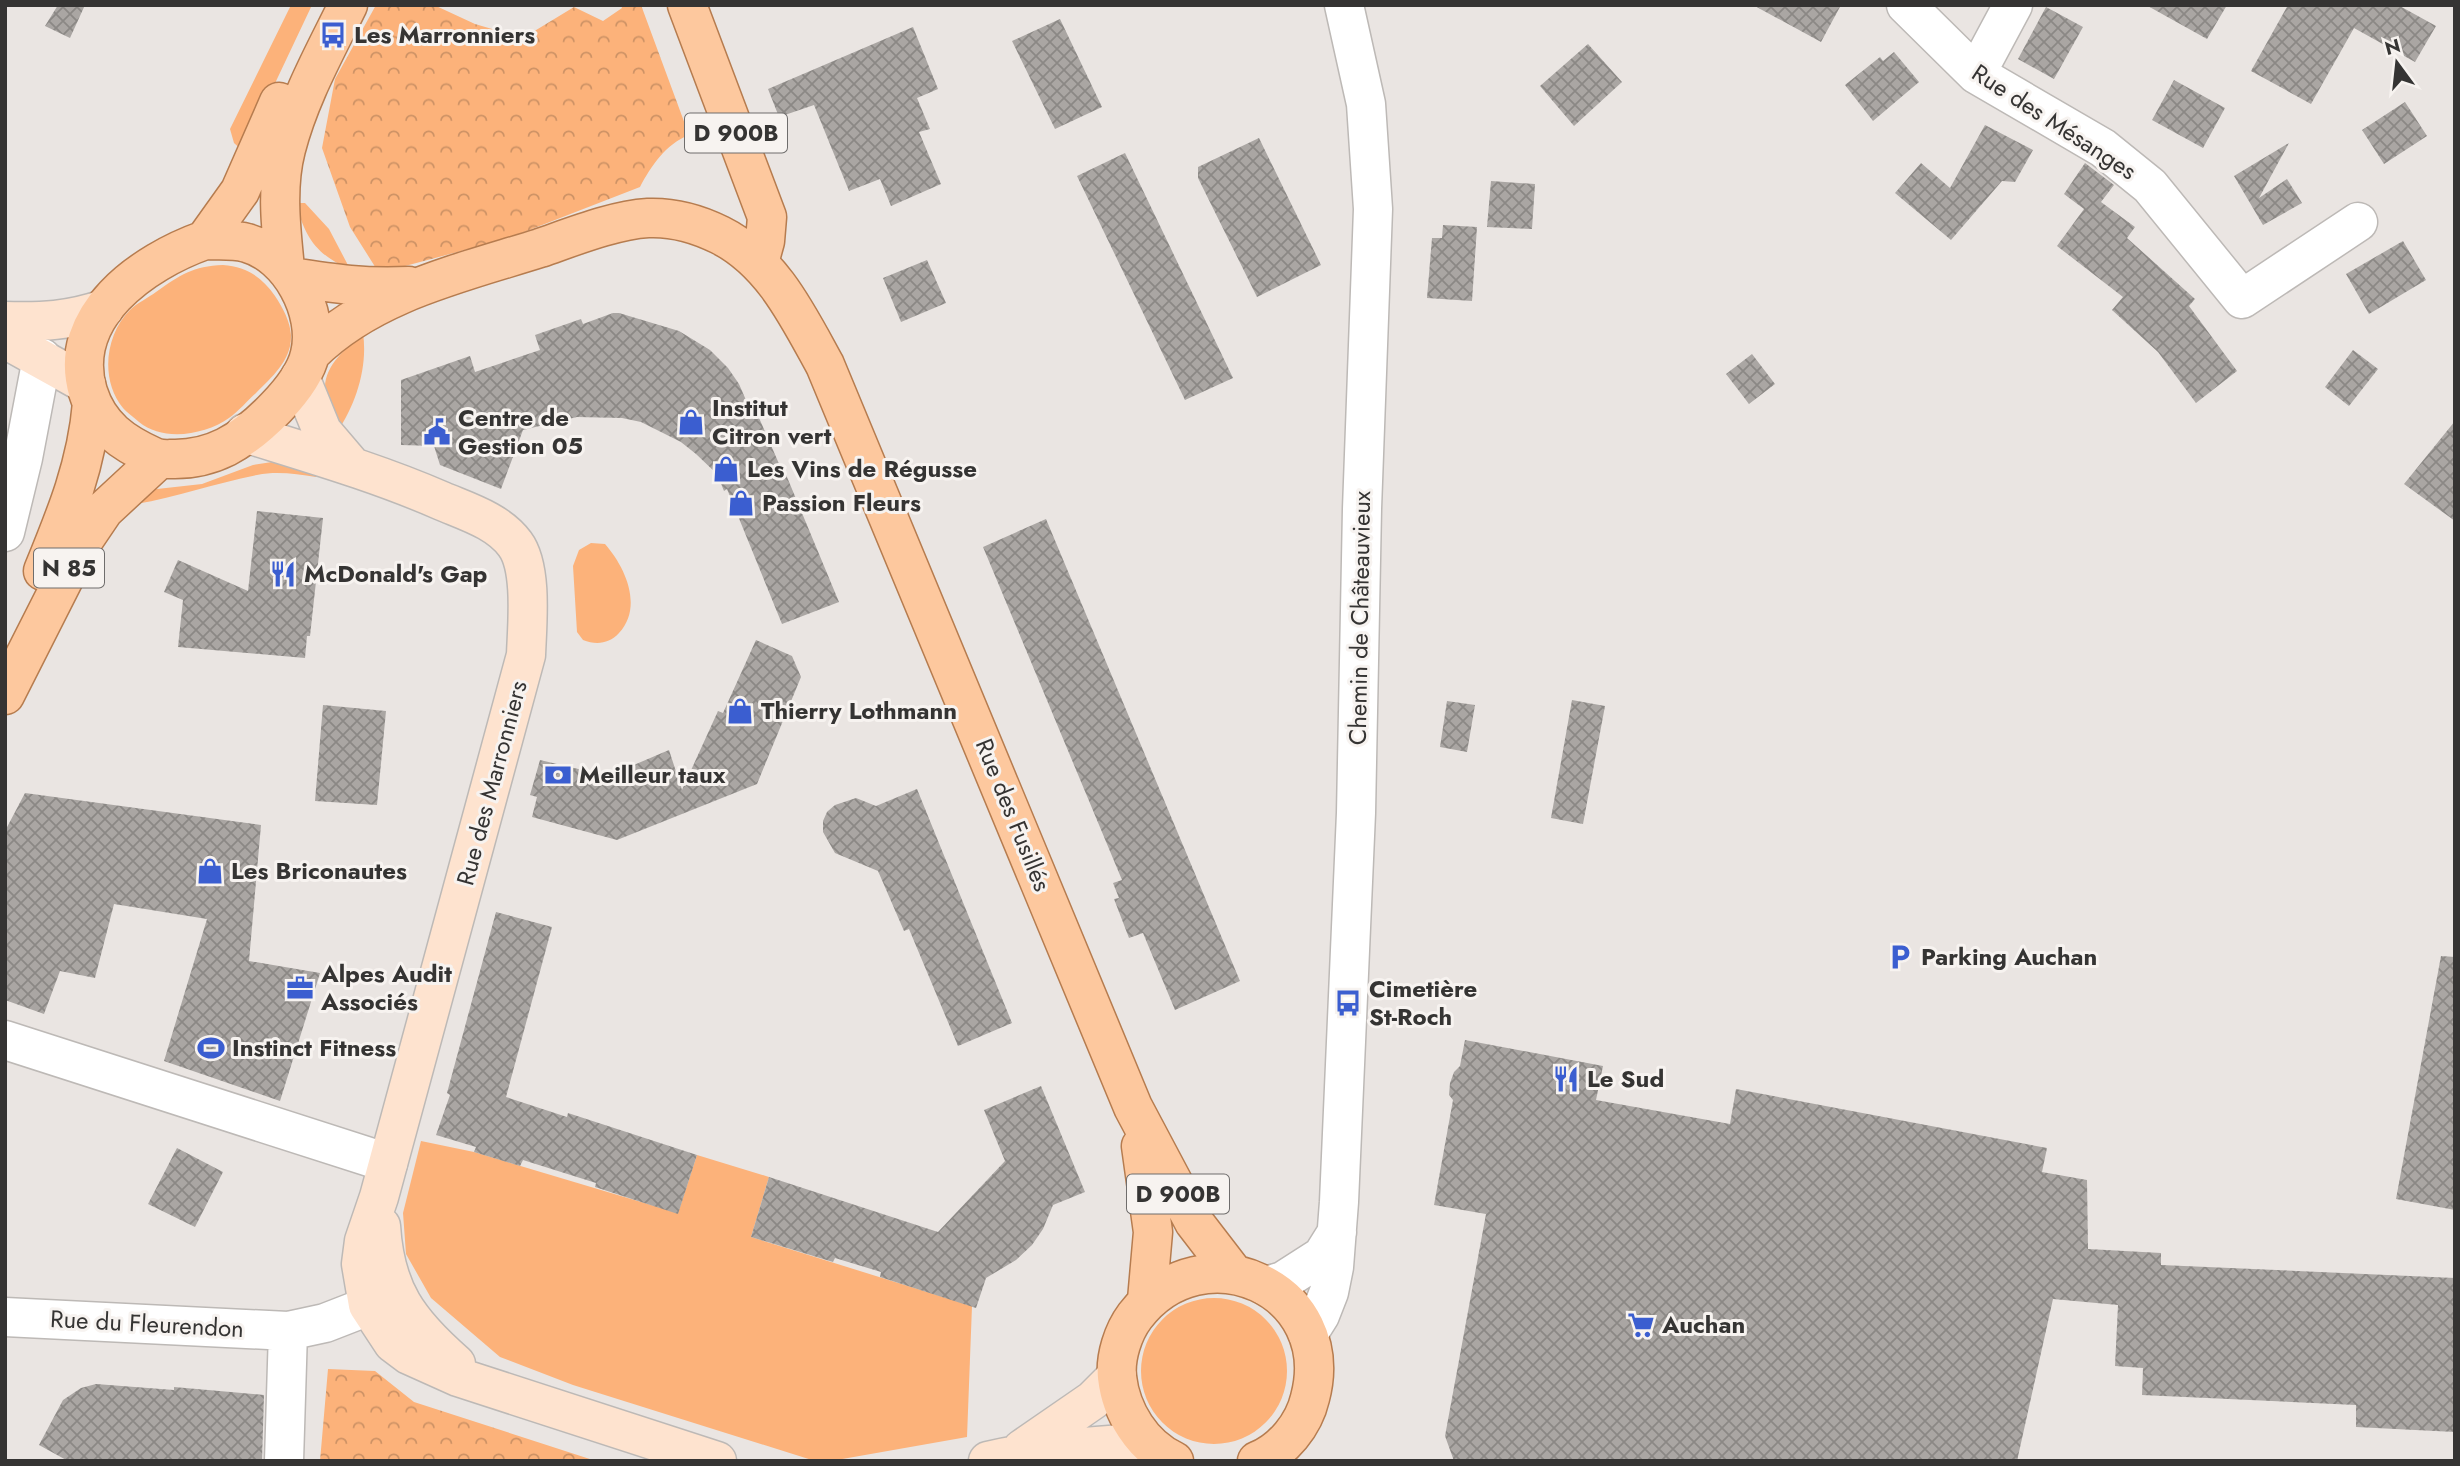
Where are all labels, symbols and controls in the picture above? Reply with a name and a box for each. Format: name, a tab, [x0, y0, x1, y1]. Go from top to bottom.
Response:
place label: Les Marronniers	[354, 17, 535, 52]
bus stop icon: Les Marronniers	[318, 20, 348, 50]
north arrow	[2362, 28, 2432, 98]
text: N	[2382, 32, 2404, 62]
street label: Rue des Mésanges	[1965, 55, 2143, 188]
road number: D 900B	[685, 114, 787, 152]
place label: Institut Citron vert	[712, 390, 832, 453]
place label: Centre de Gestion 05	[458, 400, 583, 463]
shop icon: Institut Citron vert	[676, 407, 706, 437]
public building icon: Centre de Gestion 05	[422, 417, 452, 447]
place label: Les Vins de Régusse	[747, 451, 977, 486]
shop icon: Les Vins de Régusse	[711, 454, 741, 484]
place label: Passion Fleurs	[762, 485, 921, 520]
shop icon: Passion Fleurs	[726, 488, 756, 518]
street label: Chemin de Châteauvieux	[1340, 490, 1379, 745]
road number: N 85	[34, 548, 104, 588]
place label: McDonald's Gap	[304, 556, 488, 591]
restaurant icon: McDonald's Gap	[268, 559, 298, 589]
street label: Rue des Marronniers	[447, 677, 536, 889]
place label: Thierry Lothmann	[761, 693, 957, 728]
shop icon: Thierry Lothmann	[725, 696, 755, 726]
street label: Rue des Fusillés	[967, 733, 1060, 896]
place label: Meilleur taux	[579, 757, 726, 792]
bank icon: Meilleur taux	[543, 760, 573, 790]
place label: Les Briconautes	[231, 853, 407, 888]
shop icon: Les Briconautes	[195, 856, 225, 886]
place label: Parking Auchan	[1921, 939, 2097, 974]
parking icon: Parking Auchan	[1885, 942, 1915, 972]
place label: Alpes Audit Associés	[320, 956, 452, 1019]
place label: Cimetière St-Roch	[1369, 971, 1477, 1034]
office icon: Alpes Audit Associés	[285, 973, 315, 1003]
bus stop icon: Cimetière St-Roch	[1333, 988, 1363, 1018]
place label: Instinct Fitness	[232, 1030, 396, 1065]
sports icon: Instinct Fitness	[196, 1033, 226, 1063]
place label: Le Sud	[1587, 1061, 1664, 1096]
restaurant icon: Le Sud	[1551, 1064, 1581, 1094]
road number: D 900B	[1127, 1175, 1229, 1214]
street label: Rue du Fleurendon	[49, 1301, 245, 1346]
place label: Auchan	[1661, 1307, 1745, 1342]
supermarket icon: Auchan	[1626, 1310, 1656, 1340]

